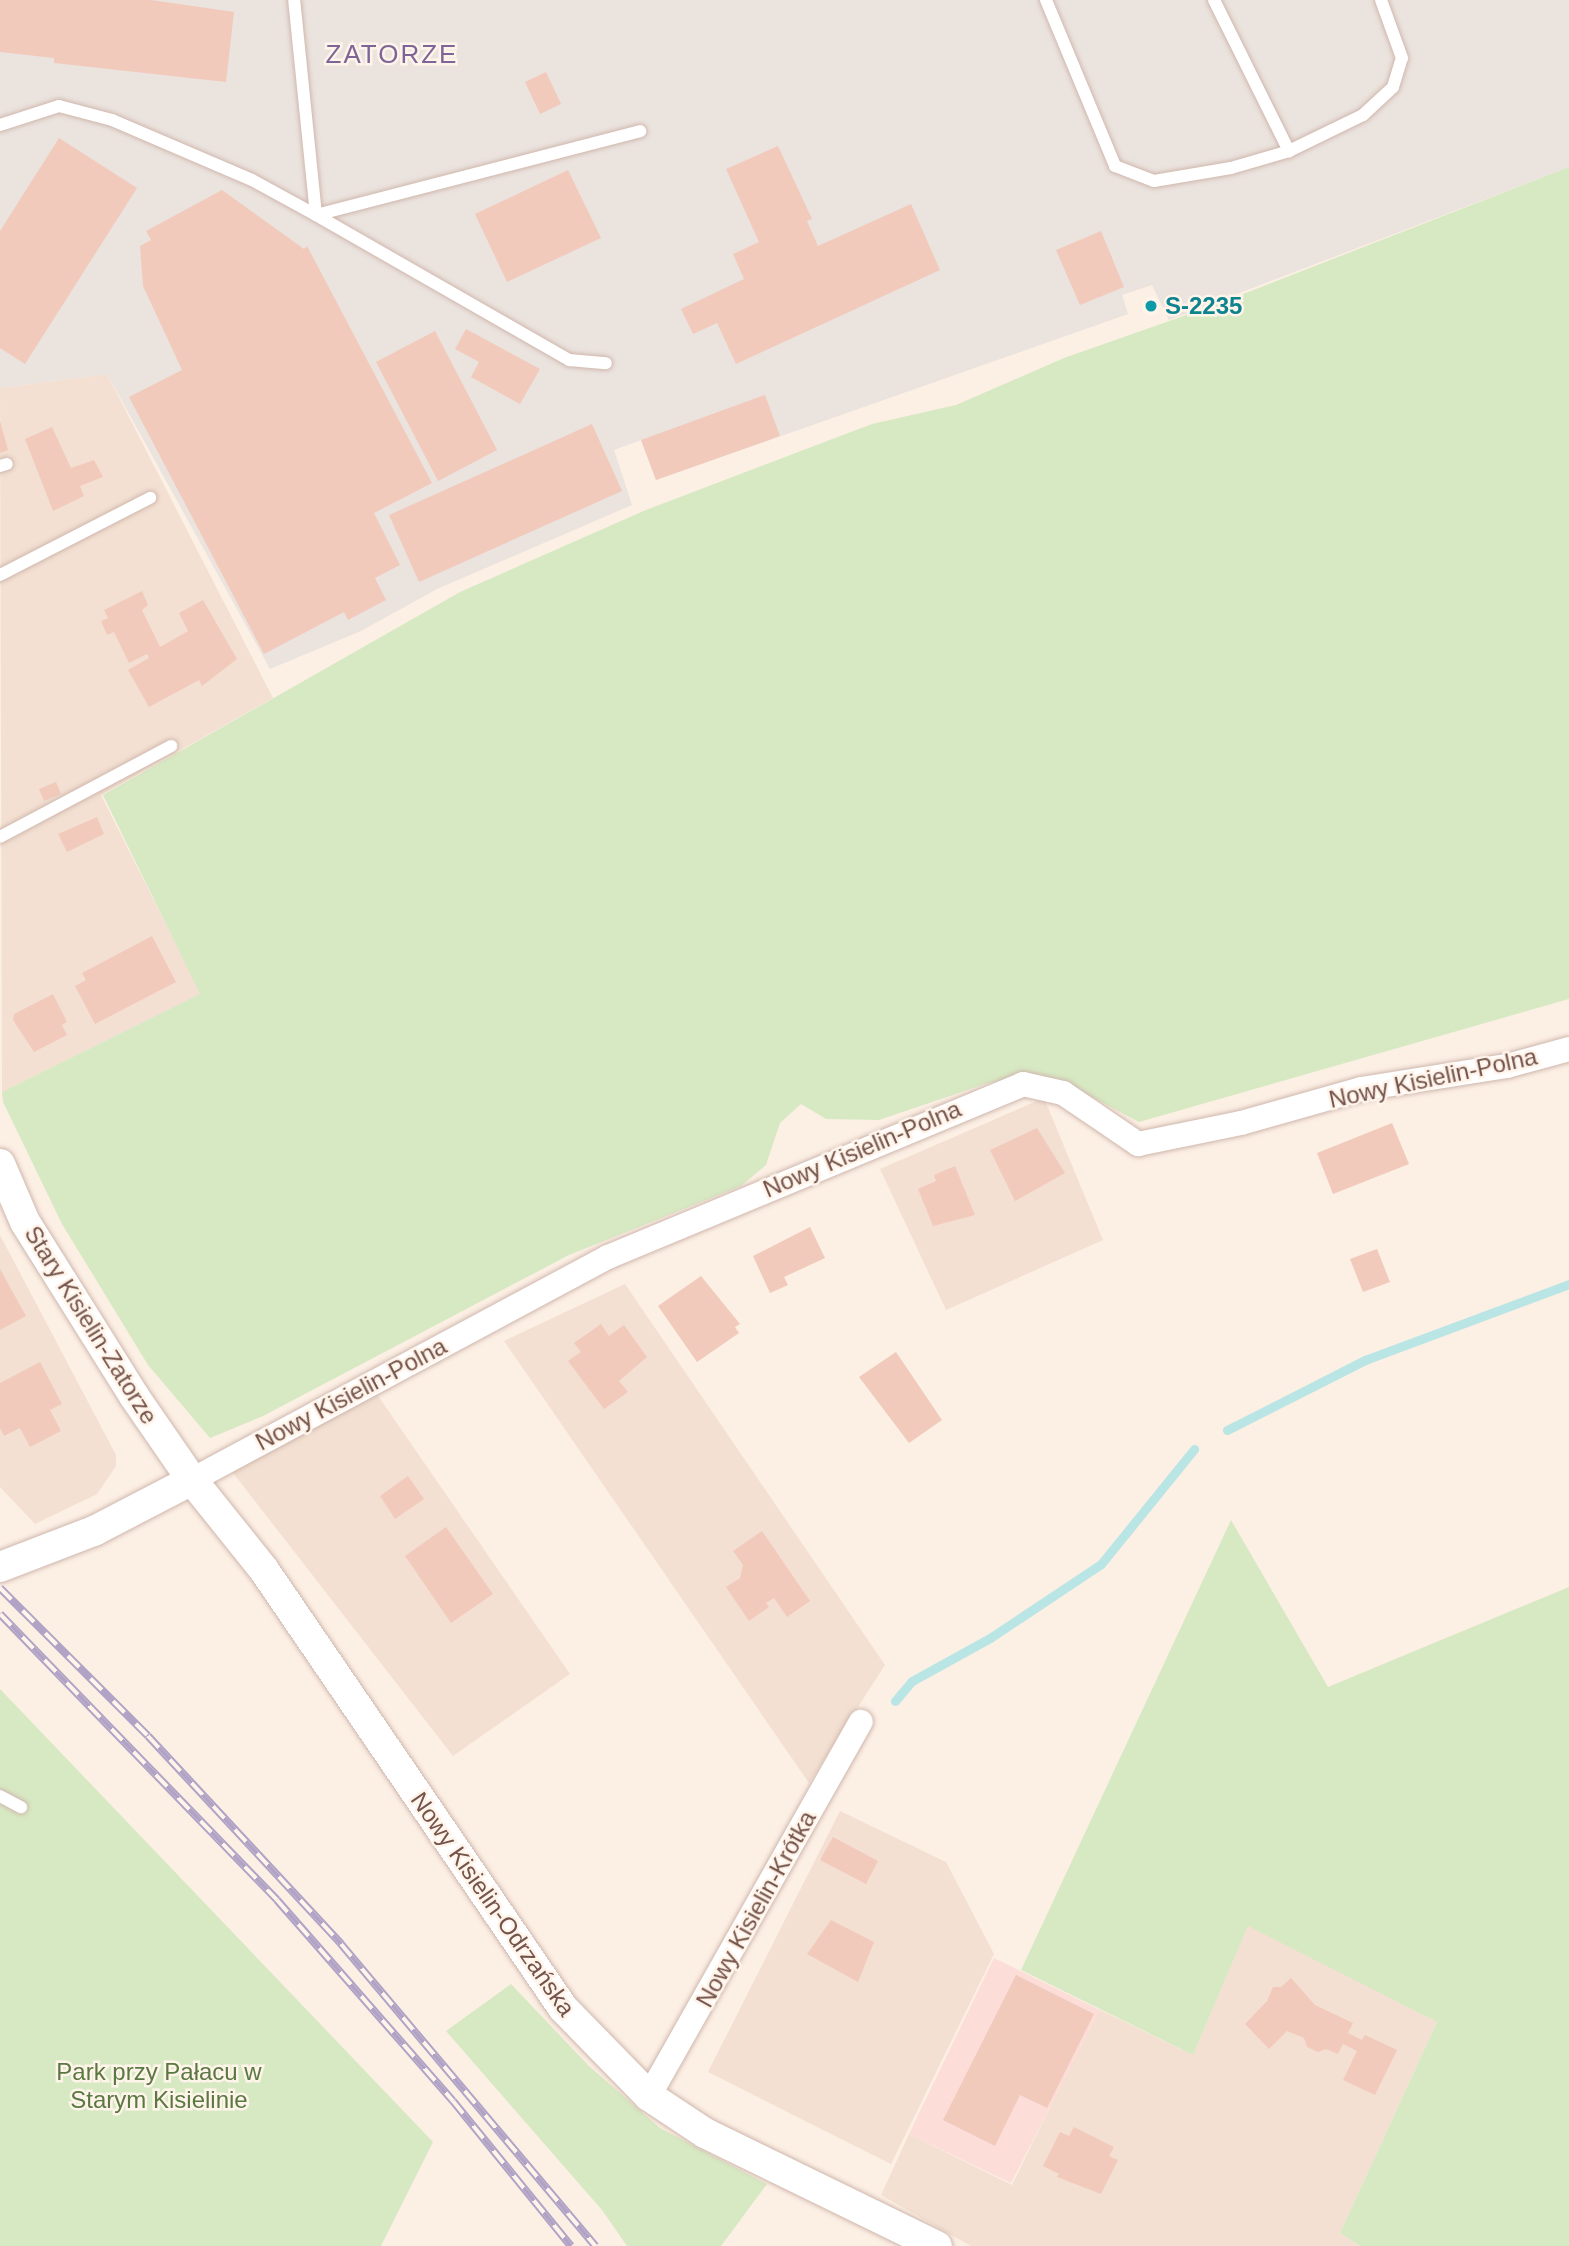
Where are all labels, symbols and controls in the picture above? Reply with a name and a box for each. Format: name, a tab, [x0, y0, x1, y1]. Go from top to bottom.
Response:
district label: ZATORZE	[326, 39, 458, 71]
place label: S-2235	[1165, 292, 1242, 320]
marker: S-2235	[1143, 298, 1159, 314]
street label: Nowy Kisielin-Polna	[1326, 1042, 1540, 1114]
street label: Nowy Kisielin-Polna	[759, 1094, 965, 1204]
street label: Stary Kisielin-Zatorze	[18, 1221, 164, 1429]
street label: Nowy Kisielin-Polna	[251, 1332, 451, 1456]
street label: Nowy Kisielin-Odrzańska	[405, 1786, 581, 2022]
street label: Nowy Kisielin-Krótka	[690, 1806, 822, 2012]
park label: Park przy Pałacu w Starym Kisielinie	[56, 2058, 262, 2114]

